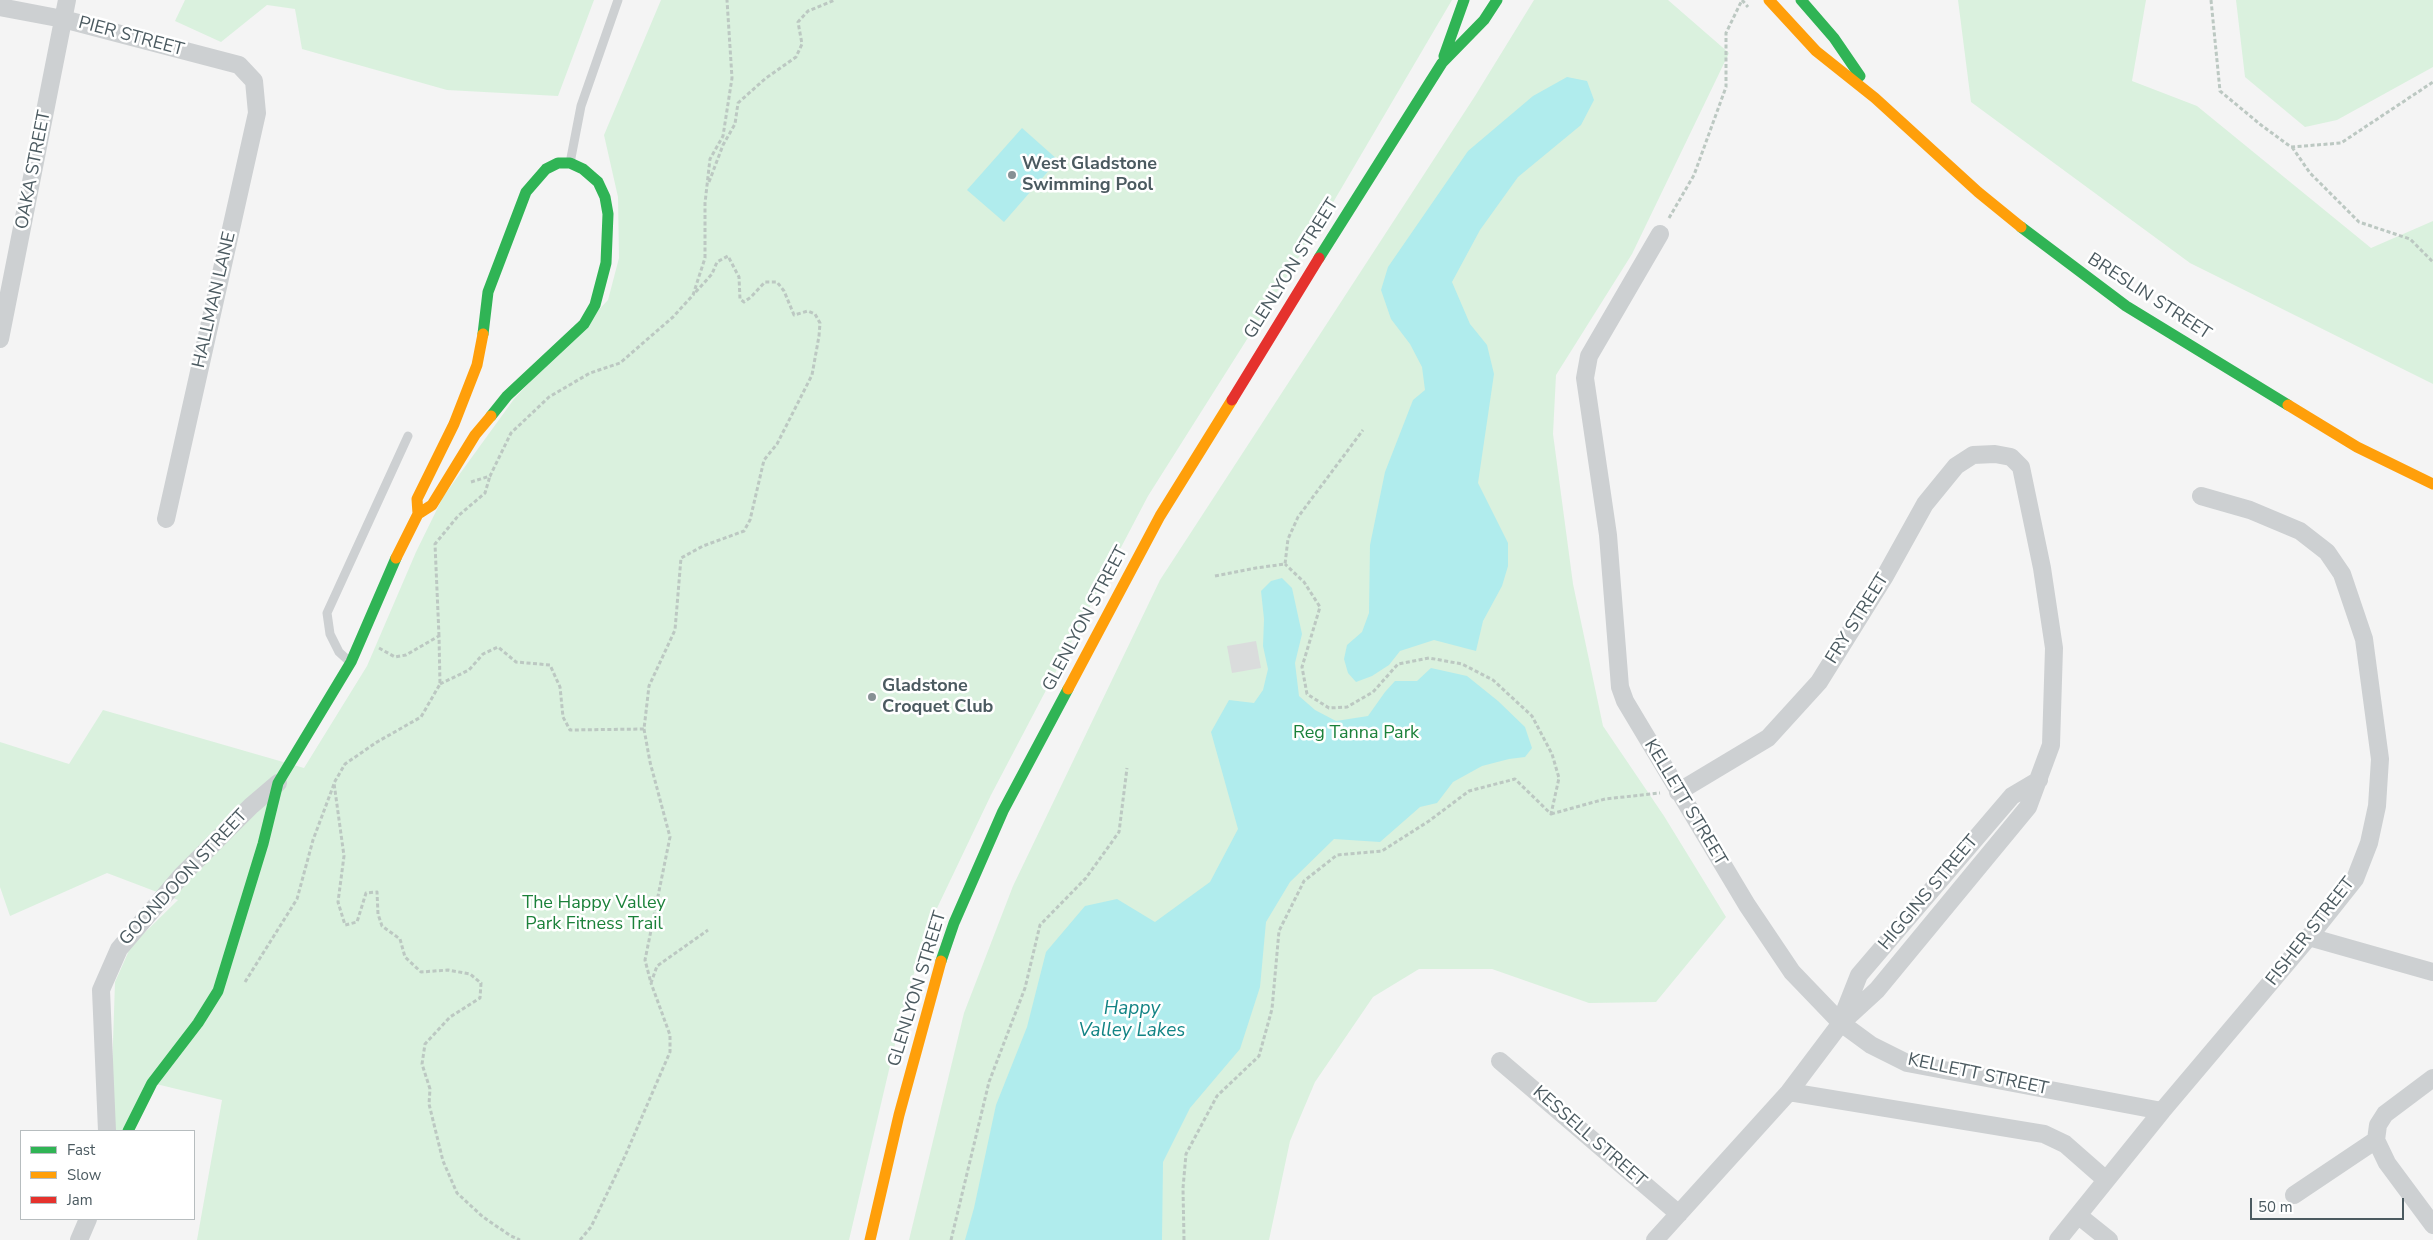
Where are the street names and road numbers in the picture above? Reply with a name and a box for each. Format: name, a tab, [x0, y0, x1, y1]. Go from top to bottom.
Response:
street label: PIER STREET	[76, 13, 186, 61]
street label: OAKA STREET	[12, 109, 56, 231]
street label: GLENLYON STREET	[1240, 195, 1344, 343]
street label: HALLMAN LANE	[189, 230, 241, 370]
street label: BRESLIN STREET	[2083, 249, 2215, 345]
street label: GLENLYON STREET	[1039, 543, 1133, 695]
street label: FRY STREET	[1822, 570, 1894, 668]
street label: KELLETT STREET	[1639, 736, 1731, 870]
street label: GOONDOON STREET	[115, 805, 253, 951]
street label: HIGGINS STREET	[1875, 831, 1983, 955]
street label: FISHER STREET	[2262, 873, 2360, 991]
street label: GLENLYON STREET	[884, 909, 952, 1069]
street label: KELLETT STREET	[1906, 1050, 2050, 1100]
street label: KESSELL STREET	[1528, 1082, 1650, 1192]

